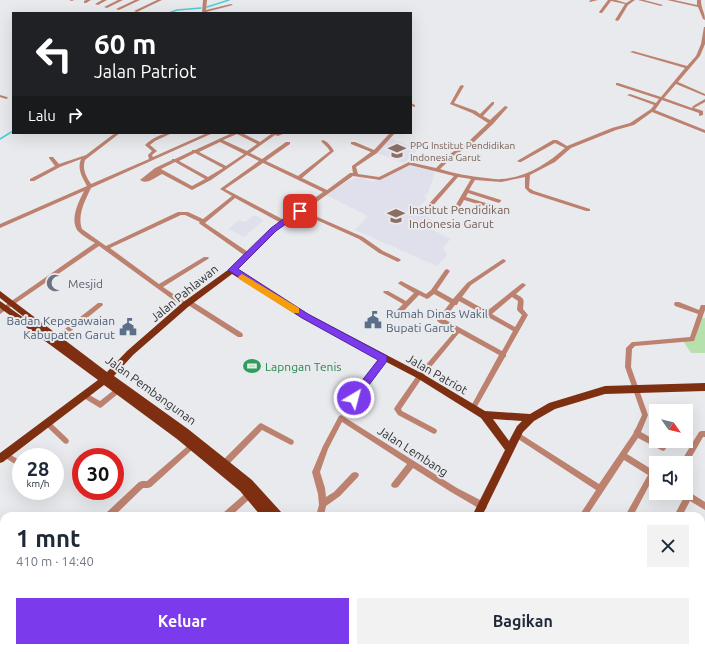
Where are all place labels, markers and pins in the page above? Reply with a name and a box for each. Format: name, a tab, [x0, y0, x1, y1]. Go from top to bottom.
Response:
place label: PPG Institut Pendidikan Indonesia Garut	[410, 140, 515, 163]
school or university icon: PPG Institut Pendidikan Indonesia Garut	[387, 141, 407, 161]
pin	[283, 194, 317, 228]
place label: Institut Pendidikan Indonesia Garut	[409, 203, 510, 230]
school or university icon: Institut Pendidikan Indonesia Garut	[386, 206, 406, 226]
mosque icon: Mesjid	[45, 273, 65, 293]
place label: Mesjid	[68, 277, 103, 290]
place label: Rumah Dinas Wakil Bupati Garut	[386, 307, 488, 334]
public building icon: Rumah Dinas Wakil Bupati Garut	[363, 310, 383, 330]
place label: Badan Kepegawaian Kabupaten Garut	[7, 314, 115, 341]
public building icon: Badan Kepegawaian Kabupaten Garut	[118, 317, 138, 337]
sports icon: Lapngan Tenis	[242, 356, 262, 376]
place label: Lapngan Tenis	[265, 360, 342, 373]

